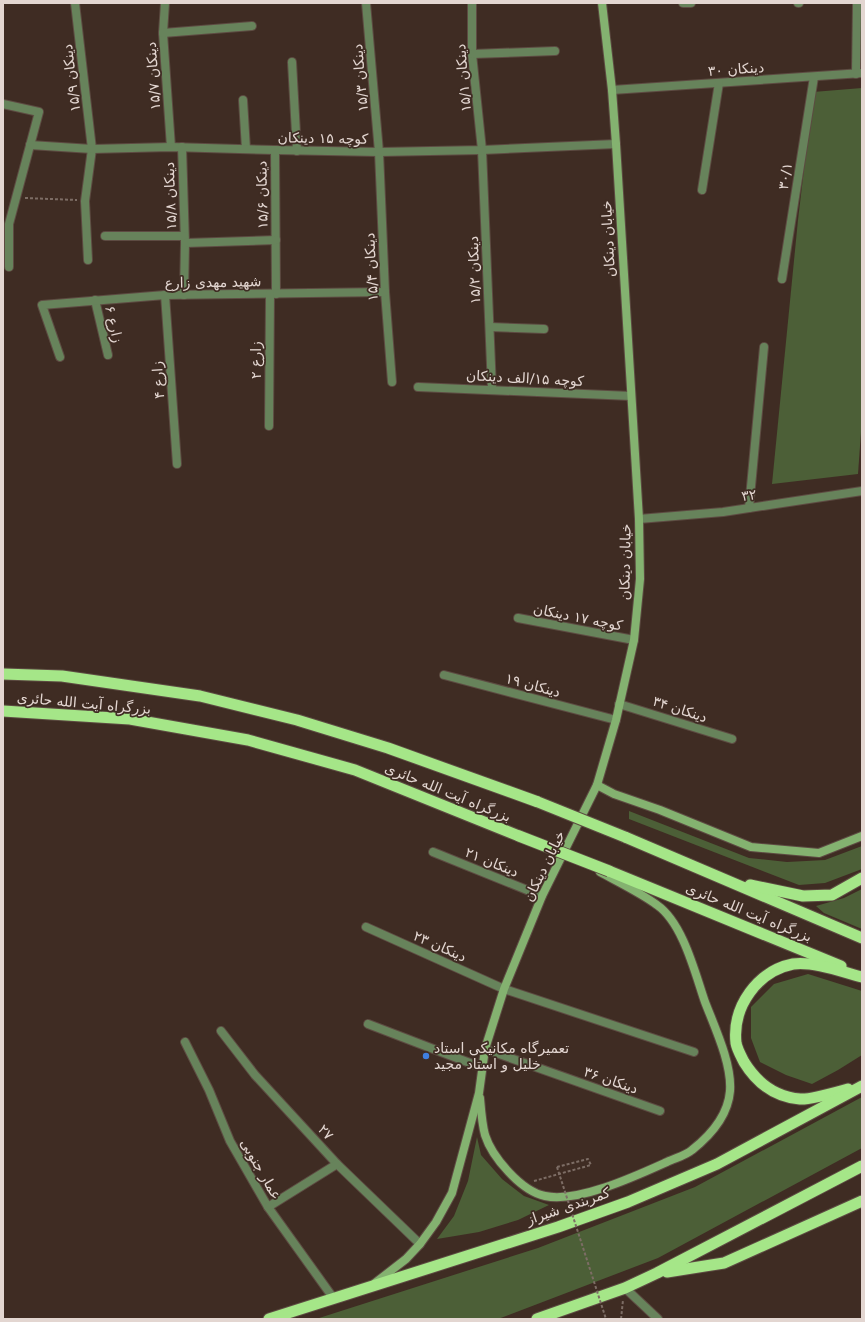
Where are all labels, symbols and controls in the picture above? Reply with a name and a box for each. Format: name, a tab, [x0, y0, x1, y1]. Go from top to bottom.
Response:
street label: ۱۵/۷ دینکان	[143, 41, 163, 111]
street label: ۱۵/۹ دینکان	[59, 43, 83, 113]
street label: ۱۵/۳ دینکان	[349, 43, 371, 113]
street label: ۱۵/۱ دینکان	[452, 43, 474, 113]
street label: ۳۰ دینکان	[707, 59, 765, 79]
street label: کوچه ۱۵ دینکان	[278, 129, 369, 148]
street label: ۱۵/۶ دینکان	[253, 161, 271, 229]
street label: ۳۰/۱	[775, 161, 795, 191]
street label: ۱۵/۸ دینکان	[161, 162, 179, 230]
street label: خیابان دینکان	[598, 200, 618, 278]
street label: ۱۵/۴ دینکان	[361, 232, 381, 302]
street label: ۱۵/۲ دینکان	[465, 236, 483, 304]
street label: شهید مهدی زارع	[165, 273, 261, 292]
street label: ۶ زارع	[101, 304, 126, 344]
street label: ۲ زارع	[248, 341, 265, 379]
street label: ۴ زارع	[149, 361, 168, 399]
street label: کوچه ۱۵/الف دینکان	[466, 367, 585, 390]
street label: ۳۲	[740, 486, 758, 504]
street label: خیابان دینکان	[616, 524, 634, 600]
street label: کوچه ۱۷ دینکان	[532, 600, 624, 635]
street label: ۱۹ دینکان	[504, 670, 562, 700]
street label: بزرگراه آیت الله حائری	[16, 689, 152, 718]
street label: ۳۴ دینکان	[651, 693, 709, 725]
street label: بزرگراه آیت الله حائری	[382, 759, 513, 826]
street label: خیابان دینکان	[520, 828, 568, 904]
street label: ۲۱ دینکان	[463, 844, 521, 880]
street label: بزرگراه آیت الله حائری	[683, 879, 814, 946]
street label: ۲۳ دینکان	[411, 927, 469, 965]
place label: تعمیرگاه مکانیکی استاد خلیل و استاد مجید	[434, 1040, 569, 1073]
marker: تعمیرگاه مکانیکی استاد خلیل و استاد مجید	[421, 1051, 431, 1061]
street label: ۳۶ دینکان	[582, 1063, 640, 1097]
street label: ۲۷	[315, 1121, 337, 1143]
street label: عمار جنوبی	[236, 1136, 285, 1203]
street label: کمربندی شیراز	[523, 1184, 613, 1229]

